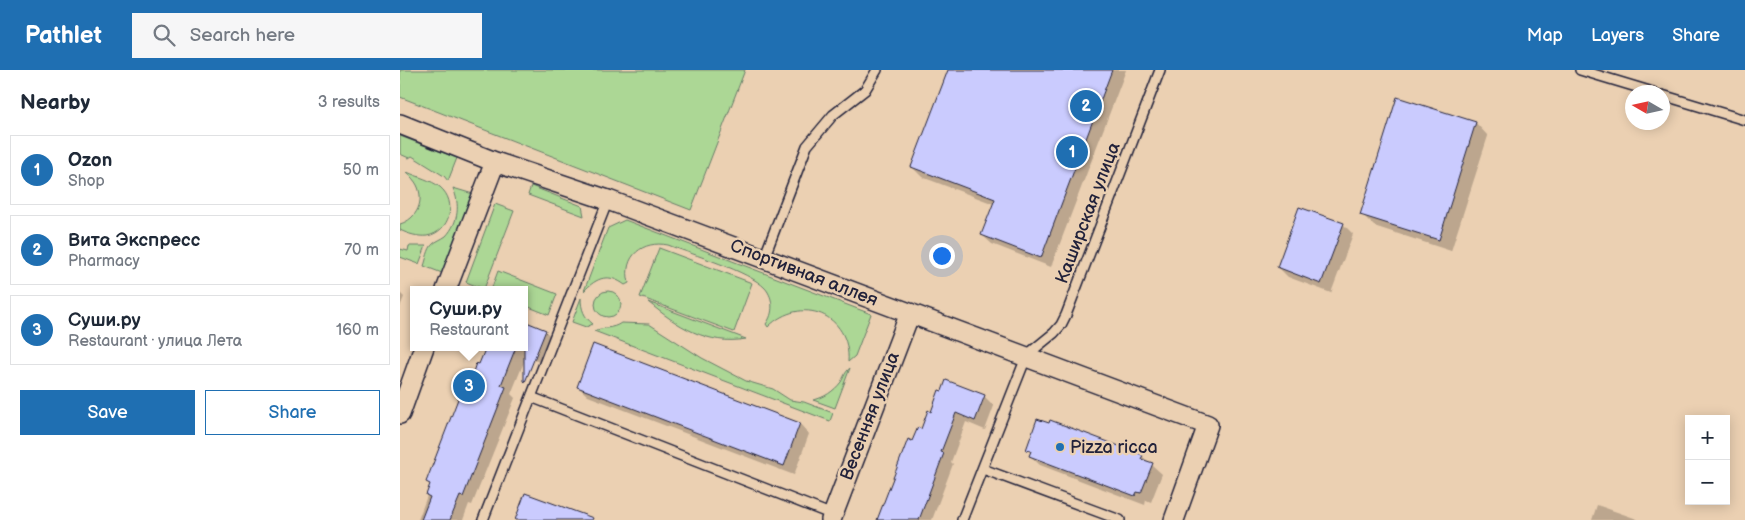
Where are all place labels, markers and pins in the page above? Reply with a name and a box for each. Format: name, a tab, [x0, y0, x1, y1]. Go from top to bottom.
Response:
pin: 2	[1070, 87, 1102, 125]
pin: 1	[1056, 133, 1088, 171]
pin: 3	[453, 367, 485, 405]
place label: Pizza ricca	[1070, 437, 1158, 458]
marker: Pizza ricca	[1054, 441, 1066, 453]

